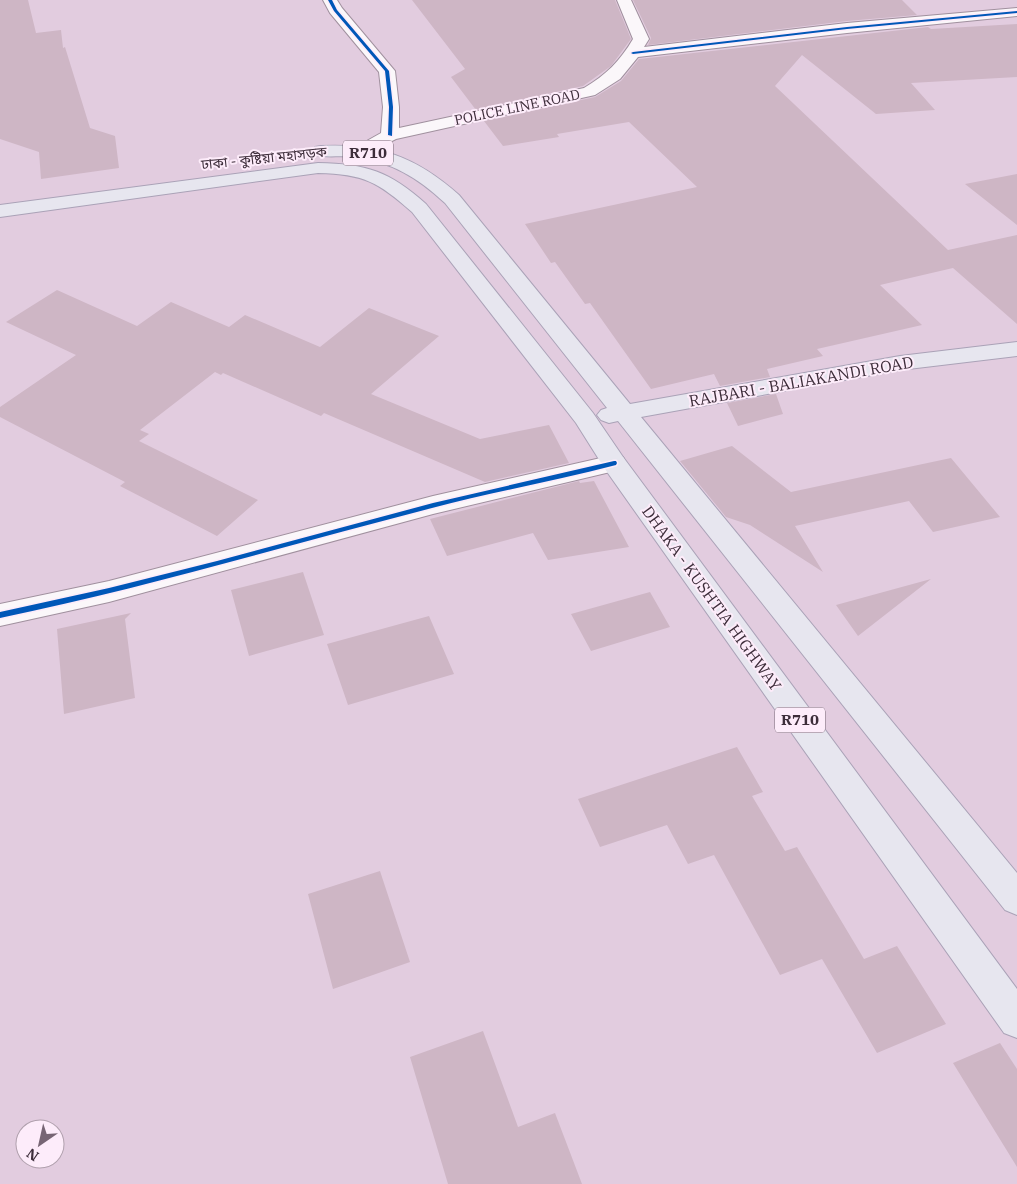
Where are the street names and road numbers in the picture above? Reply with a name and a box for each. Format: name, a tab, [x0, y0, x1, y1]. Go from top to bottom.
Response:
street label: POLICE LINE ROAD	[453, 85, 582, 129]
road number: R710	[343, 140, 393, 166]
street label: ঢাকা - কুষ্টিয়া মহাসড়ক	[199, 142, 328, 174]
street label: RAJBARI - BALIAKANDI ROAD	[687, 351, 915, 411]
street label: DHAKA - KUSHTIA HIGHWAY	[638, 501, 786, 695]
road number: R710	[775, 708, 825, 732]

